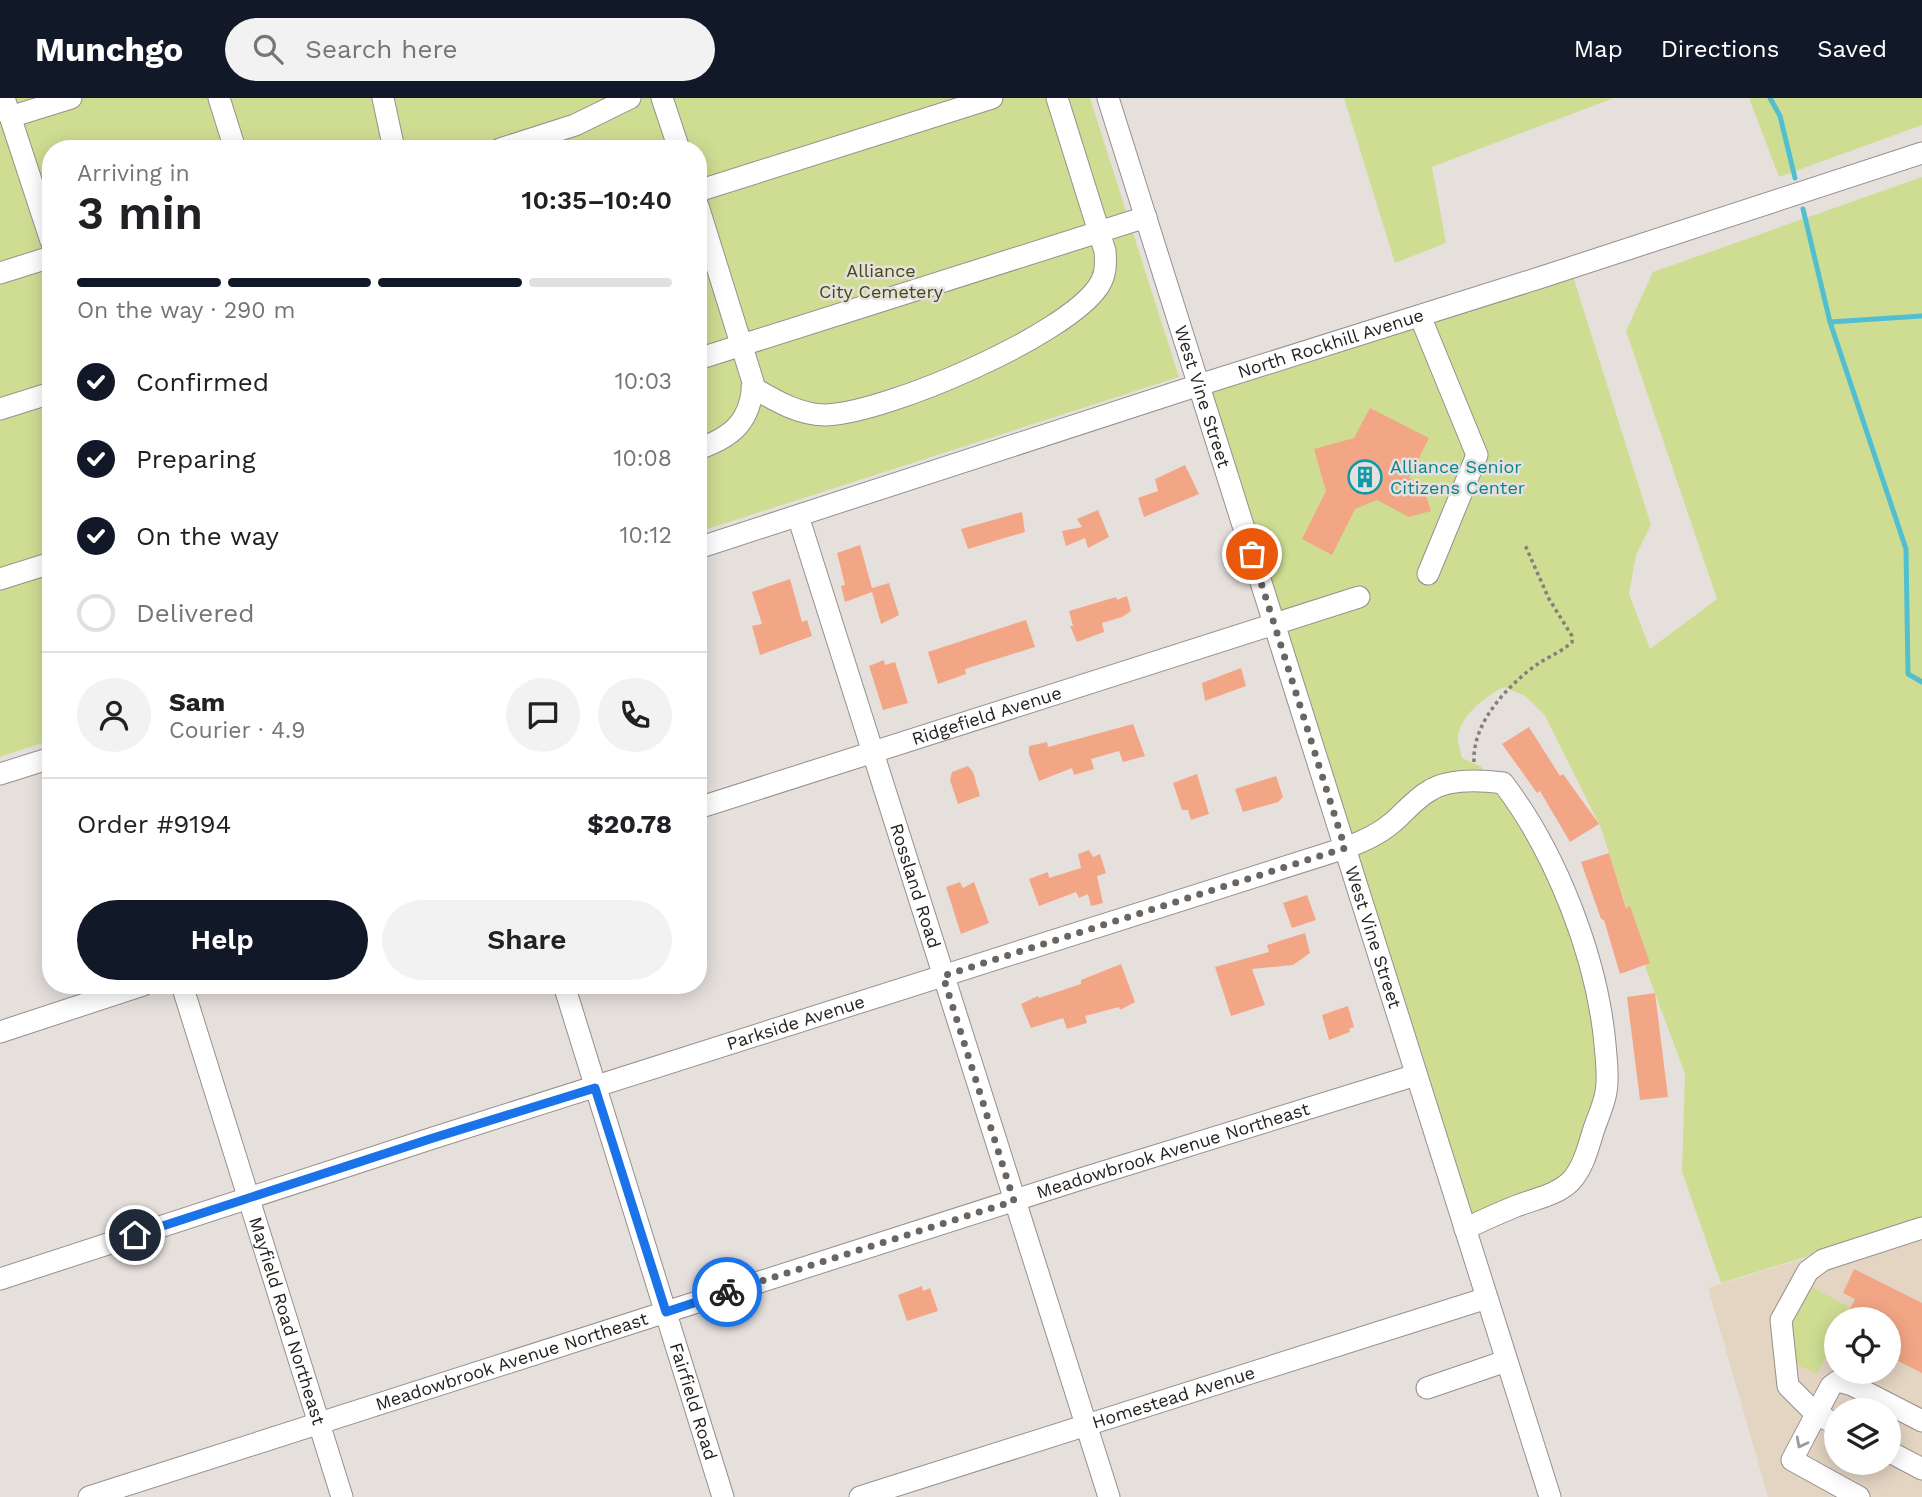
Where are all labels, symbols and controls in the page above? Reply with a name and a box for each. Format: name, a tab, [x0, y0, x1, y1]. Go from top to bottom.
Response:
search box	[225, 18, 715, 81]
text: Munchgo	[35, 30, 183, 69]
icon: search	[249, 30, 287, 68]
text: Search here	[305, 34, 458, 64]
text: Map	[1574, 35, 1623, 63]
text: Directions	[1661, 35, 1779, 63]
text: Saved	[1817, 35, 1887, 63]
text: Arriving in	[77, 160, 190, 187]
text: 10:35–10:40	[522, 185, 672, 215]
text: 3 min	[77, 186, 203, 240]
park label: Alliance City Cemetery	[819, 260, 944, 302]
text: On the way · 290 m	[77, 297, 295, 324]
street label: North Rockhill Avenue	[1235, 304, 1426, 382]
street label: West Vine Street	[1170, 323, 1235, 470]
icon: check	[77, 363, 115, 401]
text: Confirmed	[136, 367, 269, 397]
text: 10:03	[615, 368, 672, 395]
icon: check	[77, 440, 115, 478]
text: Preparing	[136, 444, 256, 474]
text: 10:08	[613, 445, 672, 472]
place label: Alliance Senior Citizens Center	[1390, 456, 1525, 498]
building icon: Alliance Senior Citizens Center	[1346, 458, 1384, 496]
icon: check	[77, 517, 115, 555]
text: On the way	[136, 521, 279, 551]
text: 10:12	[620, 522, 672, 549]
pin	[1222, 524, 1282, 584]
icon: bag	[1233, 535, 1271, 573]
text: Delivered	[136, 598, 255, 628]
button: person	[77, 678, 151, 752]
button: chat	[506, 678, 580, 752]
button: phone	[598, 678, 672, 752]
street label: Ridgefield Avenue	[909, 682, 1064, 749]
text: Sam	[169, 687, 225, 717]
text: Courier · 4.9	[169, 717, 305, 744]
text: Order #9194	[77, 809, 231, 839]
text: $20.78	[587, 809, 672, 839]
street label: Rossland Road	[886, 821, 945, 951]
street label: West Vine Street	[1341, 863, 1406, 1011]
button: Help	[77, 900, 368, 980]
button: Share	[382, 900, 672, 980]
street label: Parkside Avenue	[724, 990, 867, 1054]
street label: Meadowbrook Avenue Northeast	[1034, 1098, 1312, 1203]
pin	[105, 1205, 165, 1265]
street label: Mayfield Road Northeast	[245, 1214, 330, 1428]
icon: home	[116, 1216, 154, 1254]
courier	[692, 1257, 762, 1327]
icon: bike	[708, 1273, 746, 1311]
street label: Meadowbrook Avenue Northeast	[373, 1307, 651, 1414]
map controls	[1824, 1307, 1901, 1475]
button: locate	[1824, 1307, 1901, 1384]
street label: Fairfield Road	[666, 1340, 722, 1462]
street label: Homestead Avenue	[1089, 1361, 1257, 1433]
button: layers	[1824, 1398, 1901, 1475]
one-way arrow	[1796, 1436, 1809, 1448]

